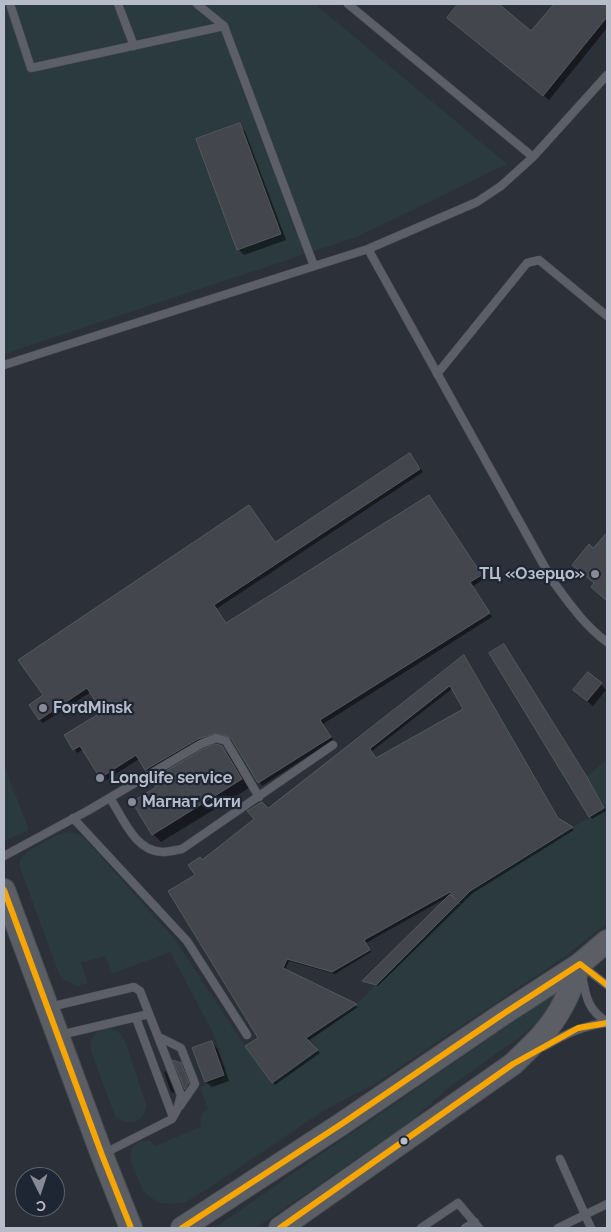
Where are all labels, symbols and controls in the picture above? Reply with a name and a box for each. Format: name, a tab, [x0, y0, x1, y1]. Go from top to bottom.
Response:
place label: ТЦ «Озерцо»	[479, 564, 585, 584]
marker: ТЦ «Озерцо»	[589, 568, 601, 580]
place label: FordMinsk	[53, 698, 132, 718]
marker: FordMinsk	[37, 702, 49, 714]
place label: Longlife service	[110, 768, 232, 788]
marker: Longlife service	[94, 772, 106, 784]
place label: Магнат Cити	[142, 792, 241, 812]
marker: Магнат Cити	[126, 796, 138, 808]
unlabelled marker	[399, 1136, 409, 1146]
north arrow	[15, 1167, 65, 1217]
text: С	[36, 1198, 46, 1214]

